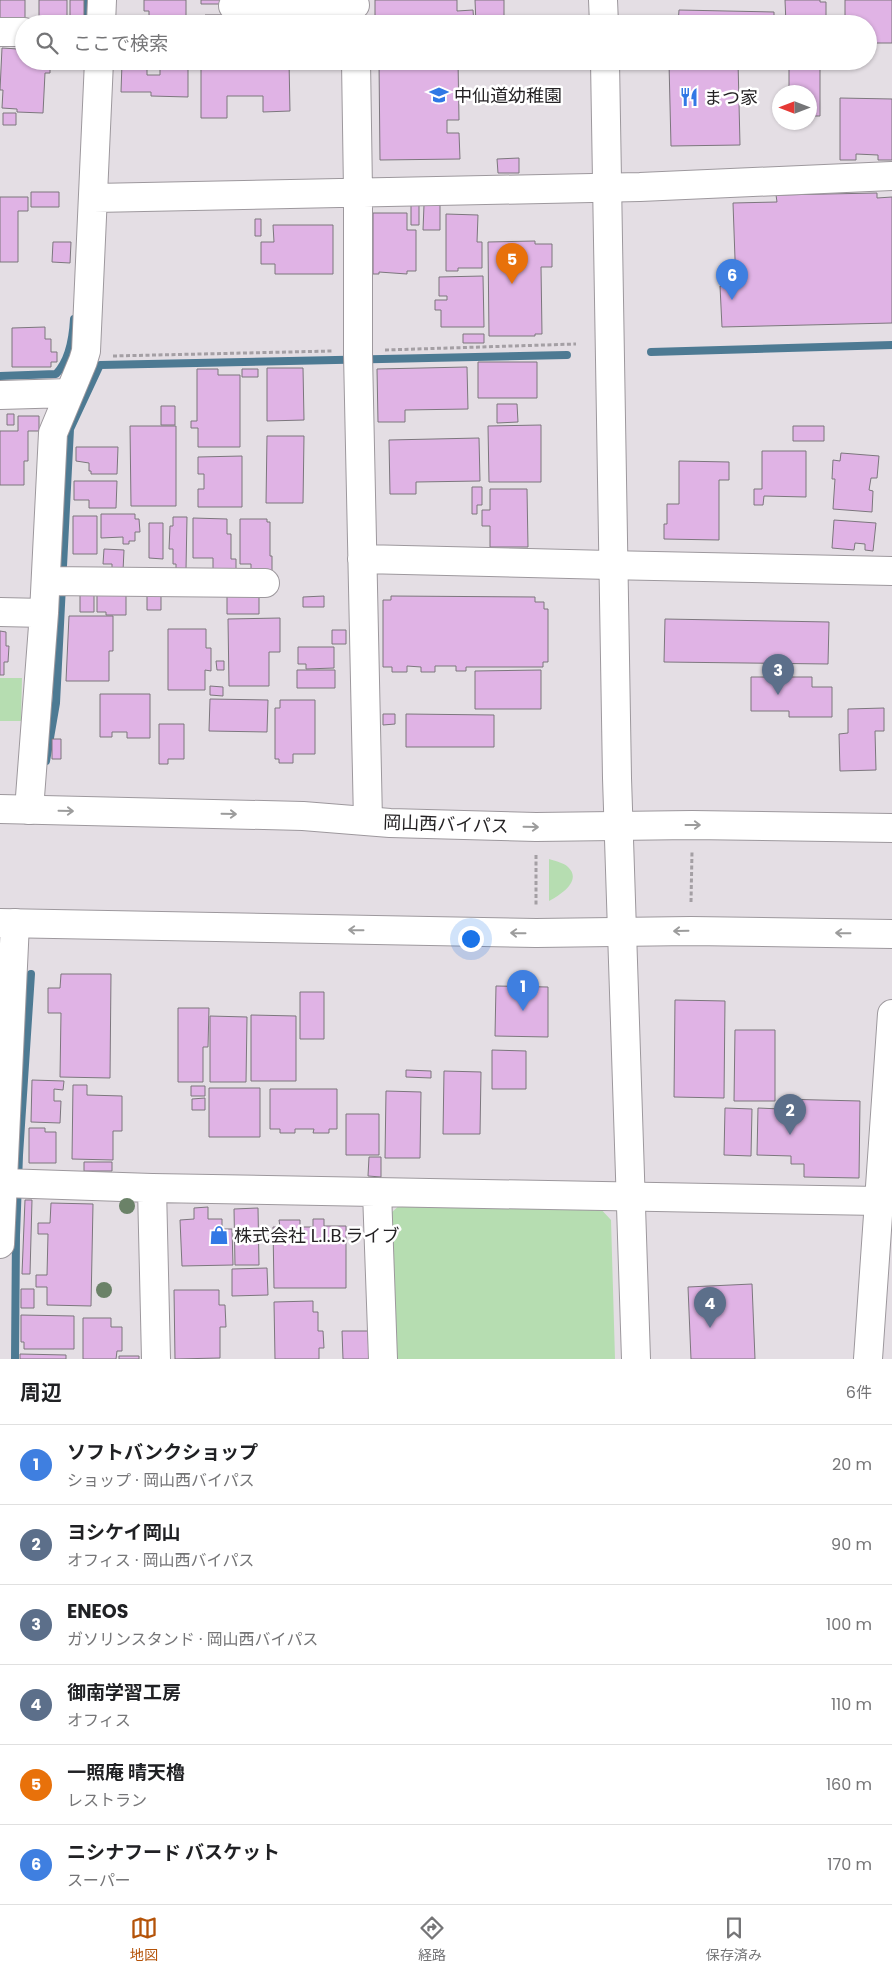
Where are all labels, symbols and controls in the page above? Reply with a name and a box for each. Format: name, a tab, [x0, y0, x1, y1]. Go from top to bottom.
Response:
search box	[15, 15, 877, 70]
icon: search	[33, 29, 61, 57]
text: ここで検索	[73, 30, 168, 57]
place label: 中仙道幼稚園	[454, 83, 562, 108]
school or university icon: 中仙道幼稚園	[428, 84, 450, 106]
place label: まつ家	[704, 85, 758, 110]
north arrow	[772, 85, 817, 130]
restaurant icon: まつ家	[678, 86, 700, 108]
pin: 5	[496, 243, 528, 284]
pin: 6	[716, 259, 748, 300]
pin: 3	[762, 654, 794, 695]
one-way arrow	[58, 806, 74, 815]
street label: 岡山西バイパス	[383, 809, 509, 839]
one-way arrow	[220, 810, 236, 819]
one-way arrow	[685, 820, 701, 830]
one-way arrow	[523, 822, 539, 831]
one-way arrow	[348, 925, 364, 934]
your location	[458, 926, 484, 952]
one-way arrow	[673, 926, 690, 936]
one-way arrow	[511, 928, 527, 937]
one-way arrow	[836, 929, 852, 938]
pin: 1	[507, 970, 539, 1011]
pin: 2	[774, 1094, 806, 1135]
place label: 株式会社 L.I.B.ライブ	[234, 1223, 399, 1248]
shop icon: 株式会社 L.I.B.ライブ	[208, 1224, 230, 1246]
pin: 4	[694, 1287, 726, 1328]
text: 周辺	[20, 1378, 62, 1407]
text: 6件	[846, 1381, 872, 1404]
text: ソフトバンクショップ	[67, 1439, 258, 1466]
text: 1	[33, 1453, 39, 1476]
text: 20 m	[832, 1453, 872, 1476]
text: ショップ · 岡山西バイパス	[67, 1469, 255, 1492]
text: ヨシケイ岡山	[67, 1519, 181, 1546]
text: 2	[31, 1533, 41, 1556]
text: 90 m	[831, 1533, 872, 1556]
text: オフィス · 岡山西バイパス	[67, 1549, 254, 1572]
text: ENEOS	[67, 1598, 128, 1625]
text: 3	[31, 1613, 41, 1636]
text: 100 m	[826, 1613, 872, 1636]
text: ガソリンスタンド · 岡山西バイパス	[67, 1628, 318, 1651]
text: 御南学習工房	[67, 1679, 181, 1706]
text: 4	[31, 1693, 41, 1716]
text: 110 m	[831, 1693, 872, 1716]
text: オフィス	[67, 1709, 131, 1732]
text: 一照庵 晴天櫓	[67, 1759, 185, 1786]
text: 5	[31, 1773, 41, 1796]
text: 160 m	[826, 1773, 872, 1796]
text: レストラン	[67, 1789, 147, 1812]
text: ニシナフード バスケット	[67, 1839, 280, 1866]
text: 6	[31, 1853, 41, 1876]
text: 170 m	[827, 1853, 872, 1876]
text: スーパー	[67, 1869, 131, 1892]
tab: 地図	[130, 1914, 158, 1966]
tab: 経路	[418, 1914, 446, 1966]
tab: 保存済み	[706, 1914, 762, 1966]

